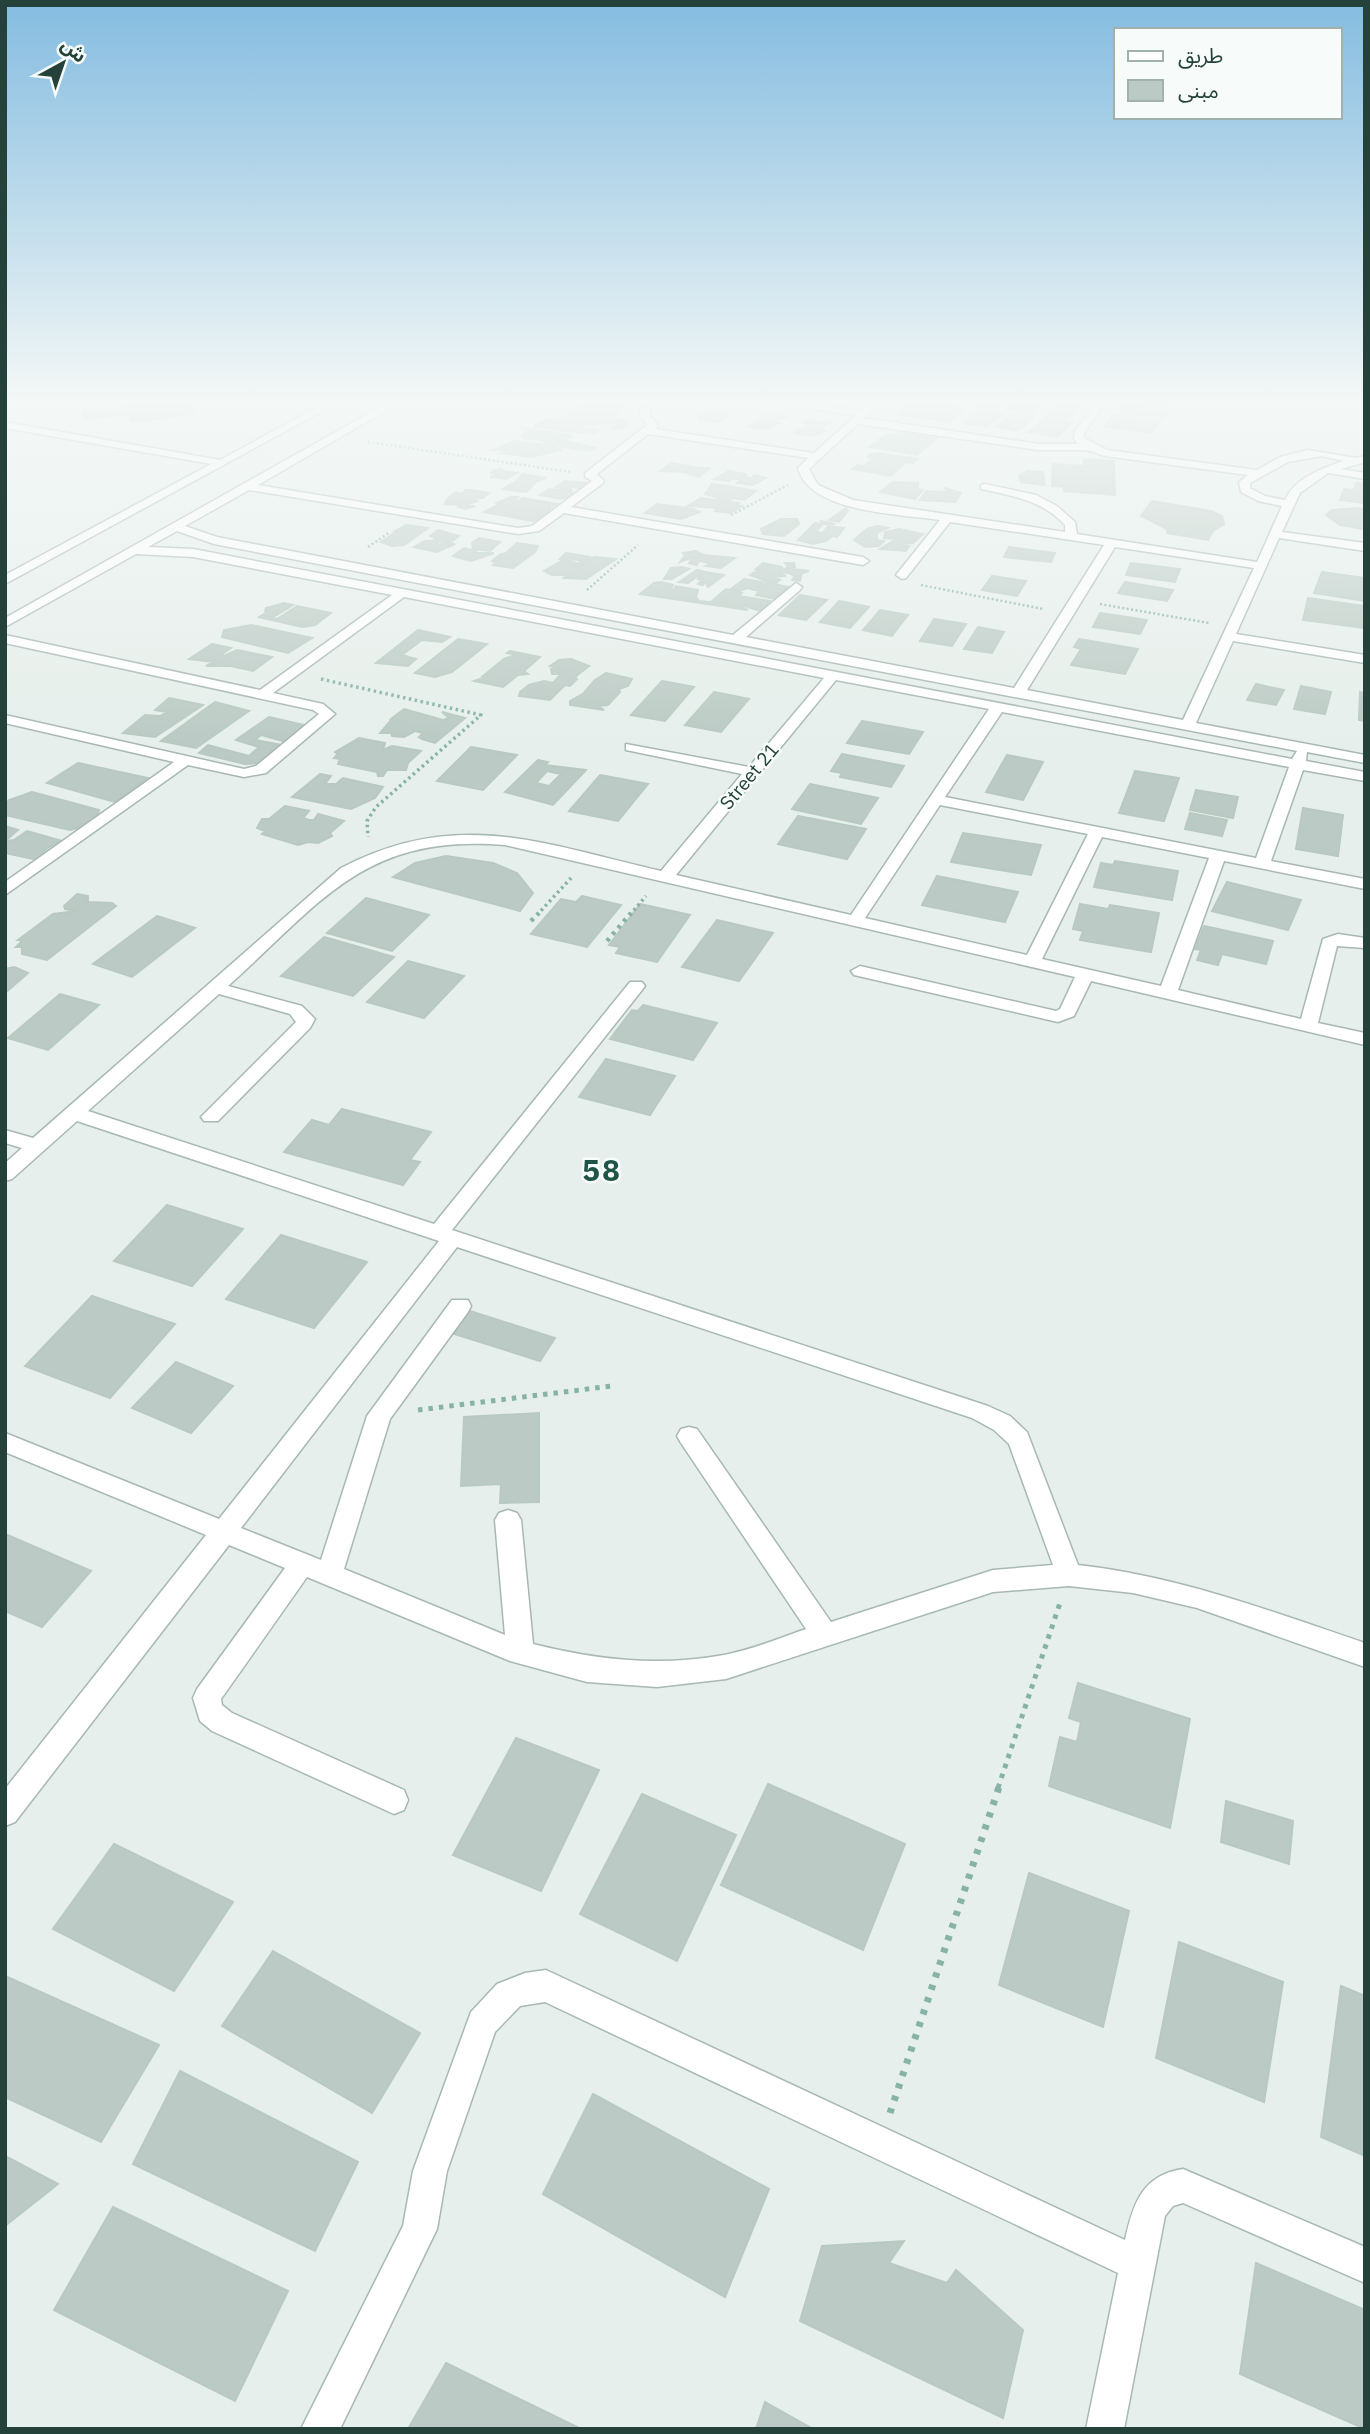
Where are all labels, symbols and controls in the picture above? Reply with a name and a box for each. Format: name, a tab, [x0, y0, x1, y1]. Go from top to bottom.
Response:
north arrow	[28, 28, 98, 98]
legend	[1114, 28, 1342, 119]
text: ش	[56, 32, 92, 68]
text: طريق	[1178, 41, 1223, 69]
text: مبنى	[1178, 76, 1219, 104]
street label: Street 21	[714, 738, 784, 814]
district label: 58	[582, 1150, 622, 1189]

